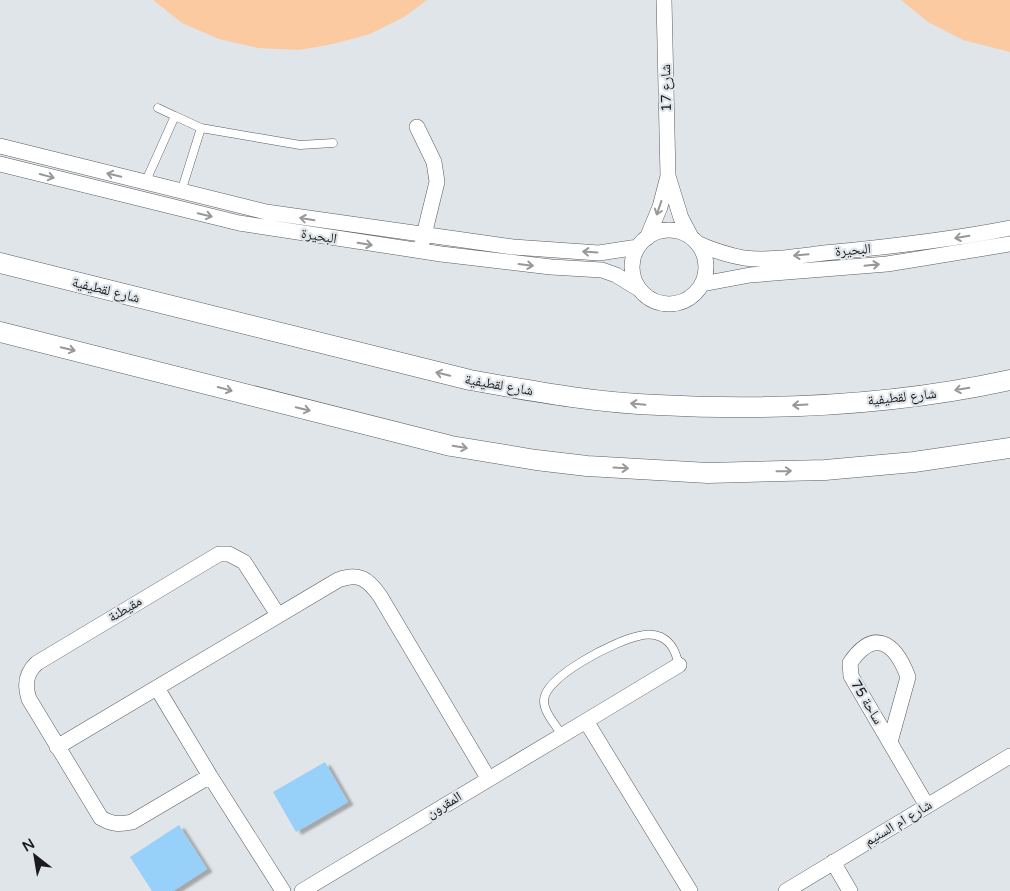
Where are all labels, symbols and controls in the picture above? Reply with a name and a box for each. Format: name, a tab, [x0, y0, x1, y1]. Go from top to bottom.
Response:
street label: شارع 17	[657, 64, 676, 112]
one-way arrow	[107, 170, 123, 179]
one-way arrow	[39, 172, 55, 181]
one-way arrow	[654, 199, 664, 215]
one-way arrow	[196, 211, 212, 220]
one-way arrow	[299, 213, 315, 223]
street label: البحيرة	[300, 225, 338, 247]
one-way arrow	[954, 232, 970, 242]
one-way arrow	[356, 239, 372, 249]
street label: البحيرة	[834, 240, 872, 260]
one-way arrow	[582, 248, 598, 257]
one-way arrow	[793, 251, 809, 260]
one-way arrow	[518, 260, 534, 270]
one-way arrow	[864, 260, 880, 270]
street label: شارع لقطيفية	[70, 273, 142, 308]
one-way arrow	[59, 345, 75, 354]
one-way arrow	[436, 369, 452, 378]
street label: شارع لقطيفية	[463, 371, 535, 400]
one-way arrow	[217, 385, 233, 394]
street label: شارع لقطيفية	[867, 385, 937, 410]
one-way arrow	[954, 385, 970, 395]
one-way arrow	[630, 399, 646, 409]
one-way arrow	[793, 400, 809, 410]
one-way arrow	[294, 405, 310, 414]
one-way arrow	[452, 443, 468, 453]
one-way arrow	[613, 464, 629, 473]
one-way arrow	[776, 466, 792, 476]
street label: مقيطنة	[105, 592, 145, 626]
street label: ساحة 75	[847, 677, 887, 727]
street label: المقرون	[423, 788, 465, 822]
street label: شارع ام السنيم	[861, 796, 936, 851]
north arrow	[10, 831, 60, 881]
text: N	[19, 835, 38, 855]

